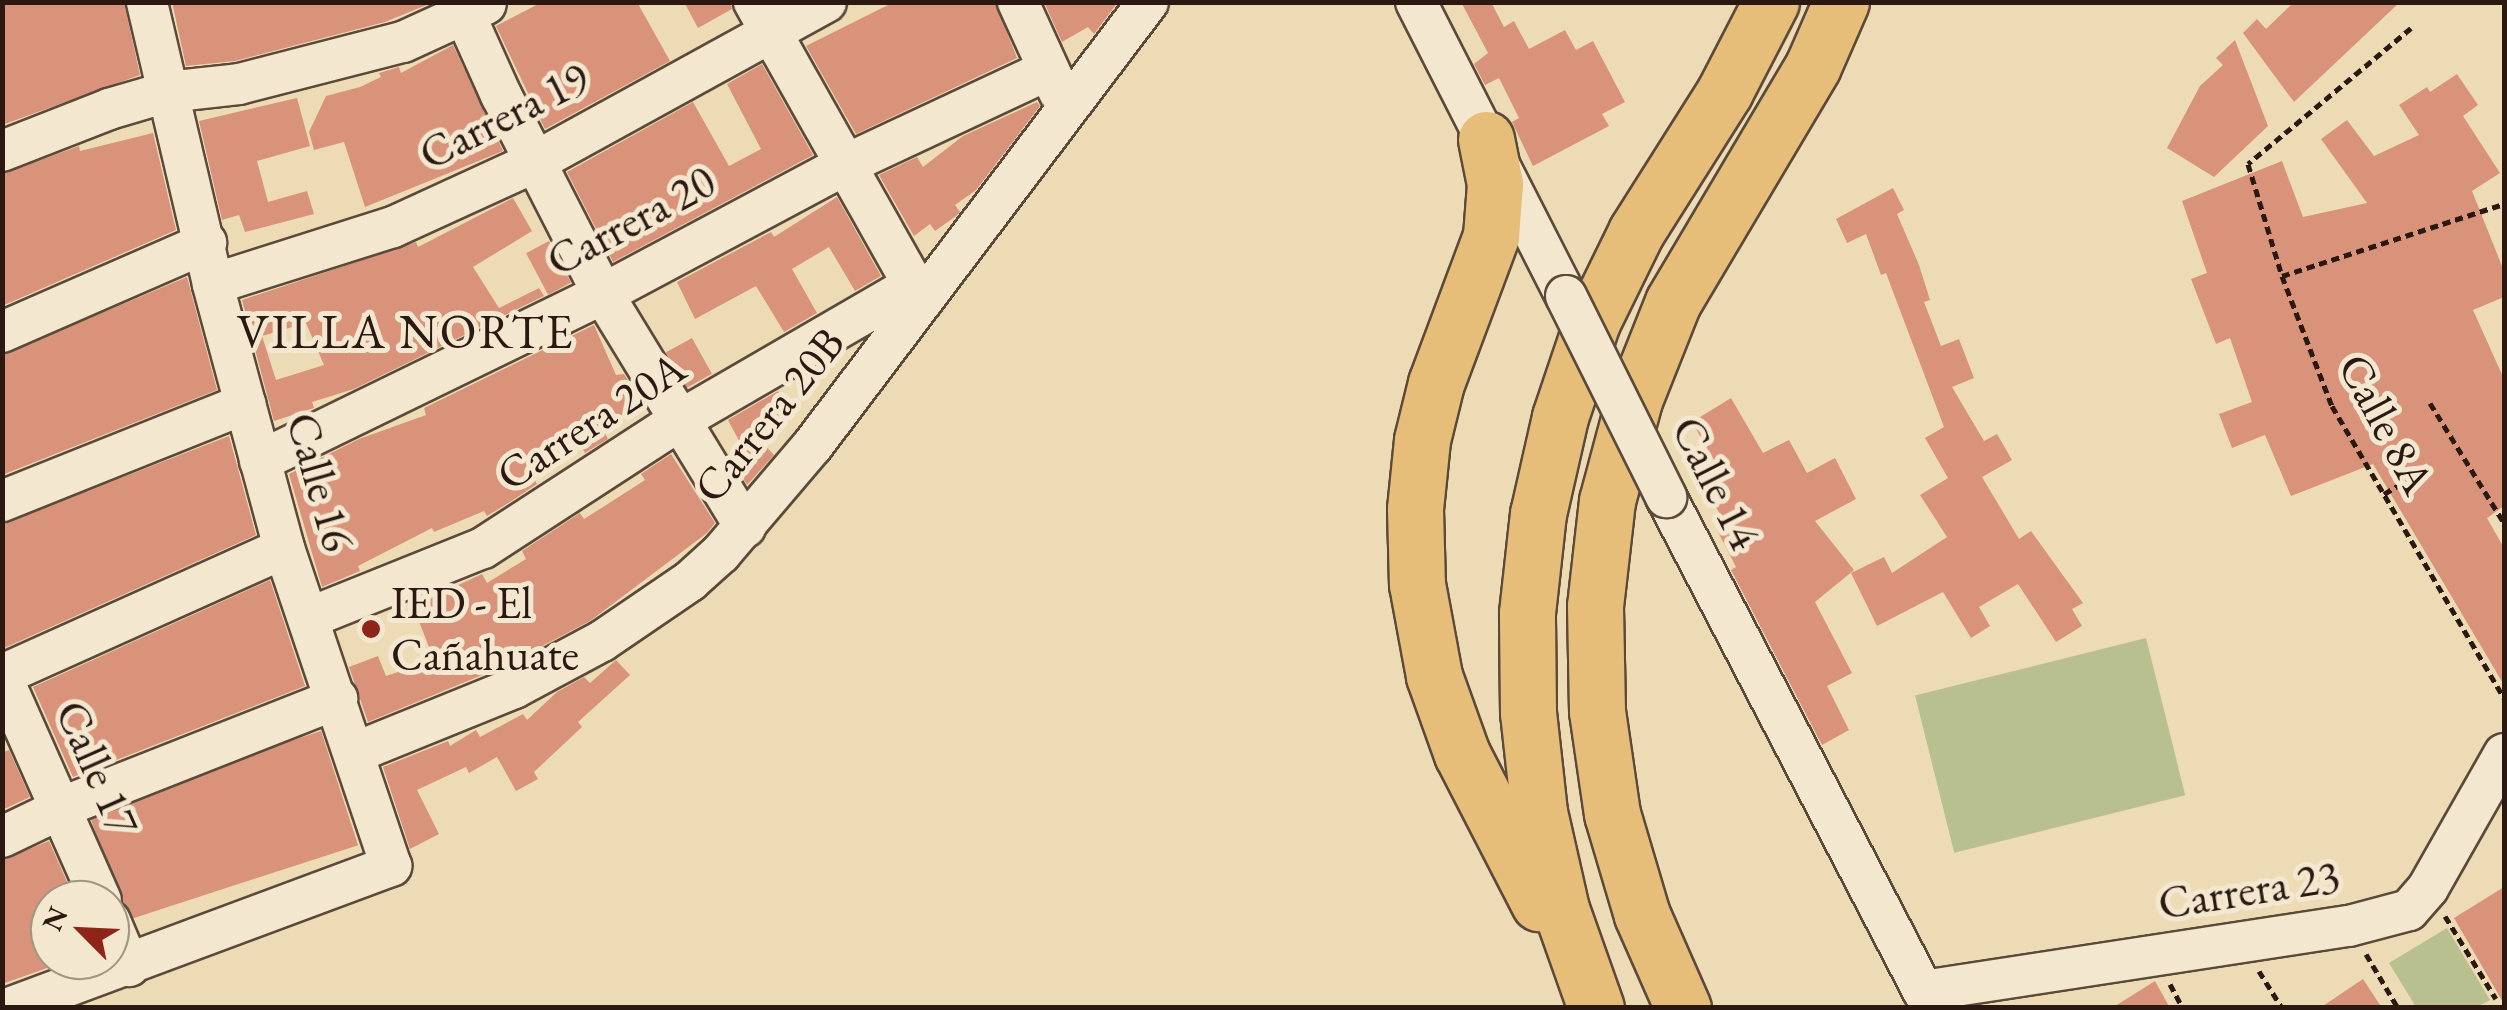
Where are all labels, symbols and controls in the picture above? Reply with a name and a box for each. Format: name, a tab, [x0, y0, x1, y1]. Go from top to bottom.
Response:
street label: Carrera 19	[410, 50, 598, 182]
street label: Carrera 20	[538, 154, 724, 288]
district label: VILLA NORTE	[237, 303, 575, 361]
street label: Carrera 20B	[682, 317, 856, 513]
street label: Carrera 20A	[487, 340, 695, 502]
street label: Calle 8A	[2327, 345, 2445, 503]
street label: Calle 16	[275, 407, 365, 557]
street label: Calle 14	[1660, 408, 1772, 558]
place label: IED - El Cañahuate	[391, 576, 579, 682]
marker: IED - El Cañahuate	[360, 618, 382, 640]
street label: Calle 17	[44, 692, 150, 844]
street label: Carrera 23	[2155, 849, 2343, 931]
north arrow	[30, 880, 130, 980]
text: N	[33, 901, 75, 936]

